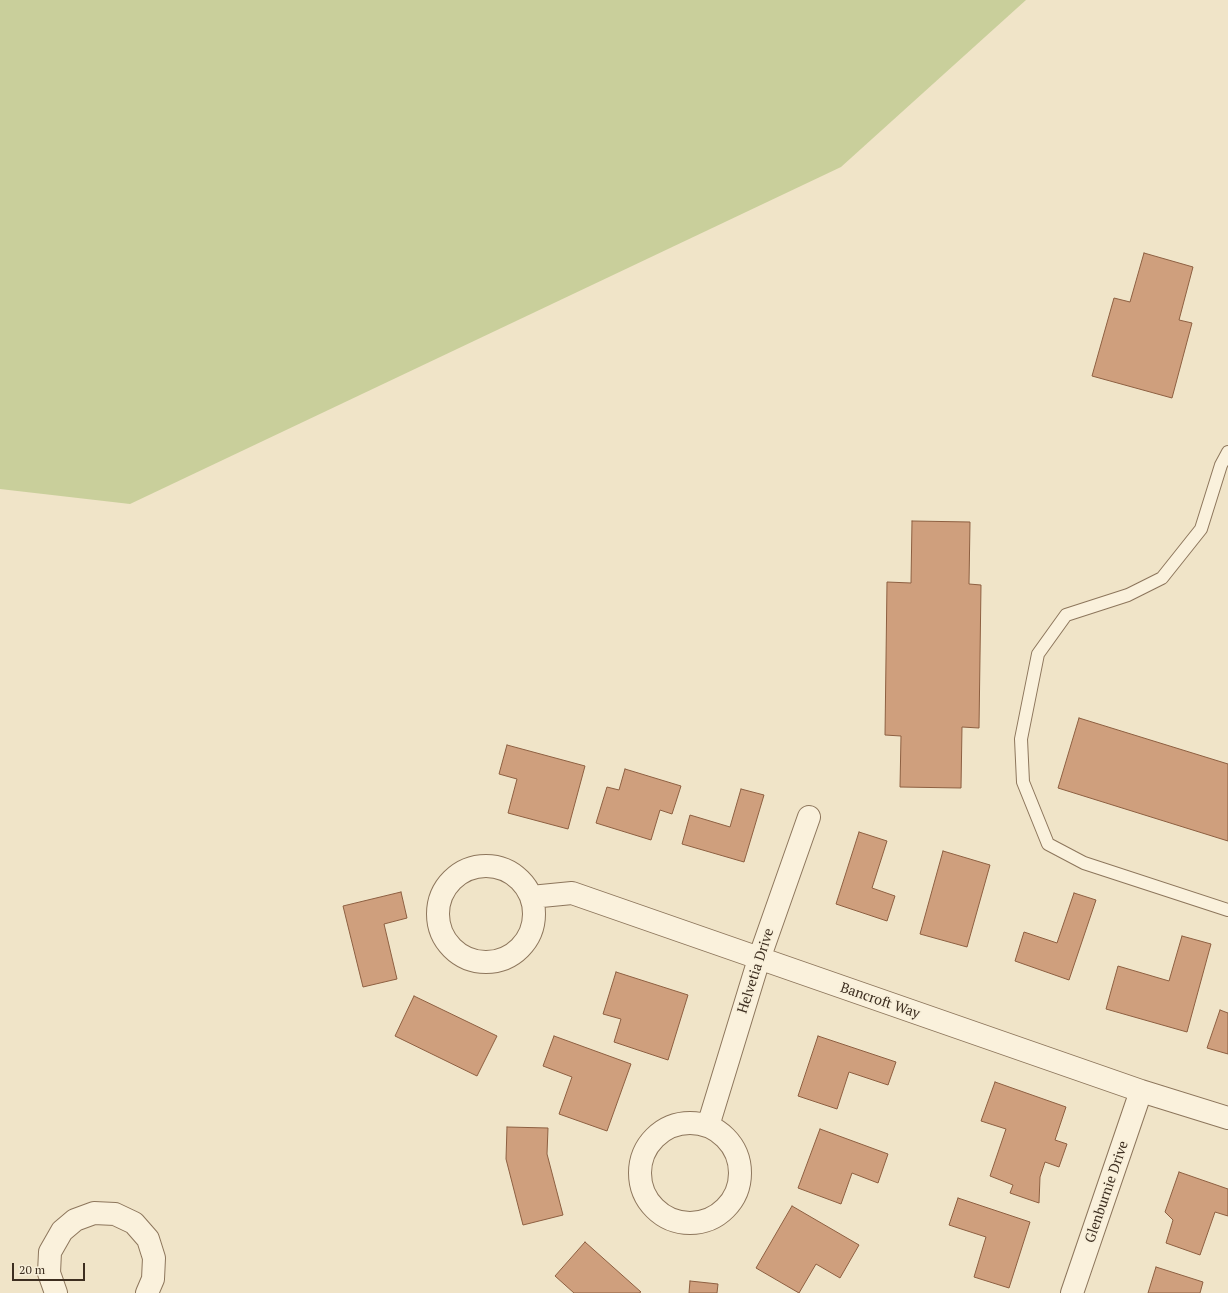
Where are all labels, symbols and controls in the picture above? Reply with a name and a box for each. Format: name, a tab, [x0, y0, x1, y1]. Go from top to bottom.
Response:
street label: Helvetia Drive	[734, 926, 778, 1016]
street label: Bancroft Way	[838, 980, 922, 1022]
street label: Glenburnie Drive	[1082, 1139, 1132, 1245]
scale bar	[14, 1255, 87, 1281]
text: 20 m	[19, 1262, 45, 1277]

